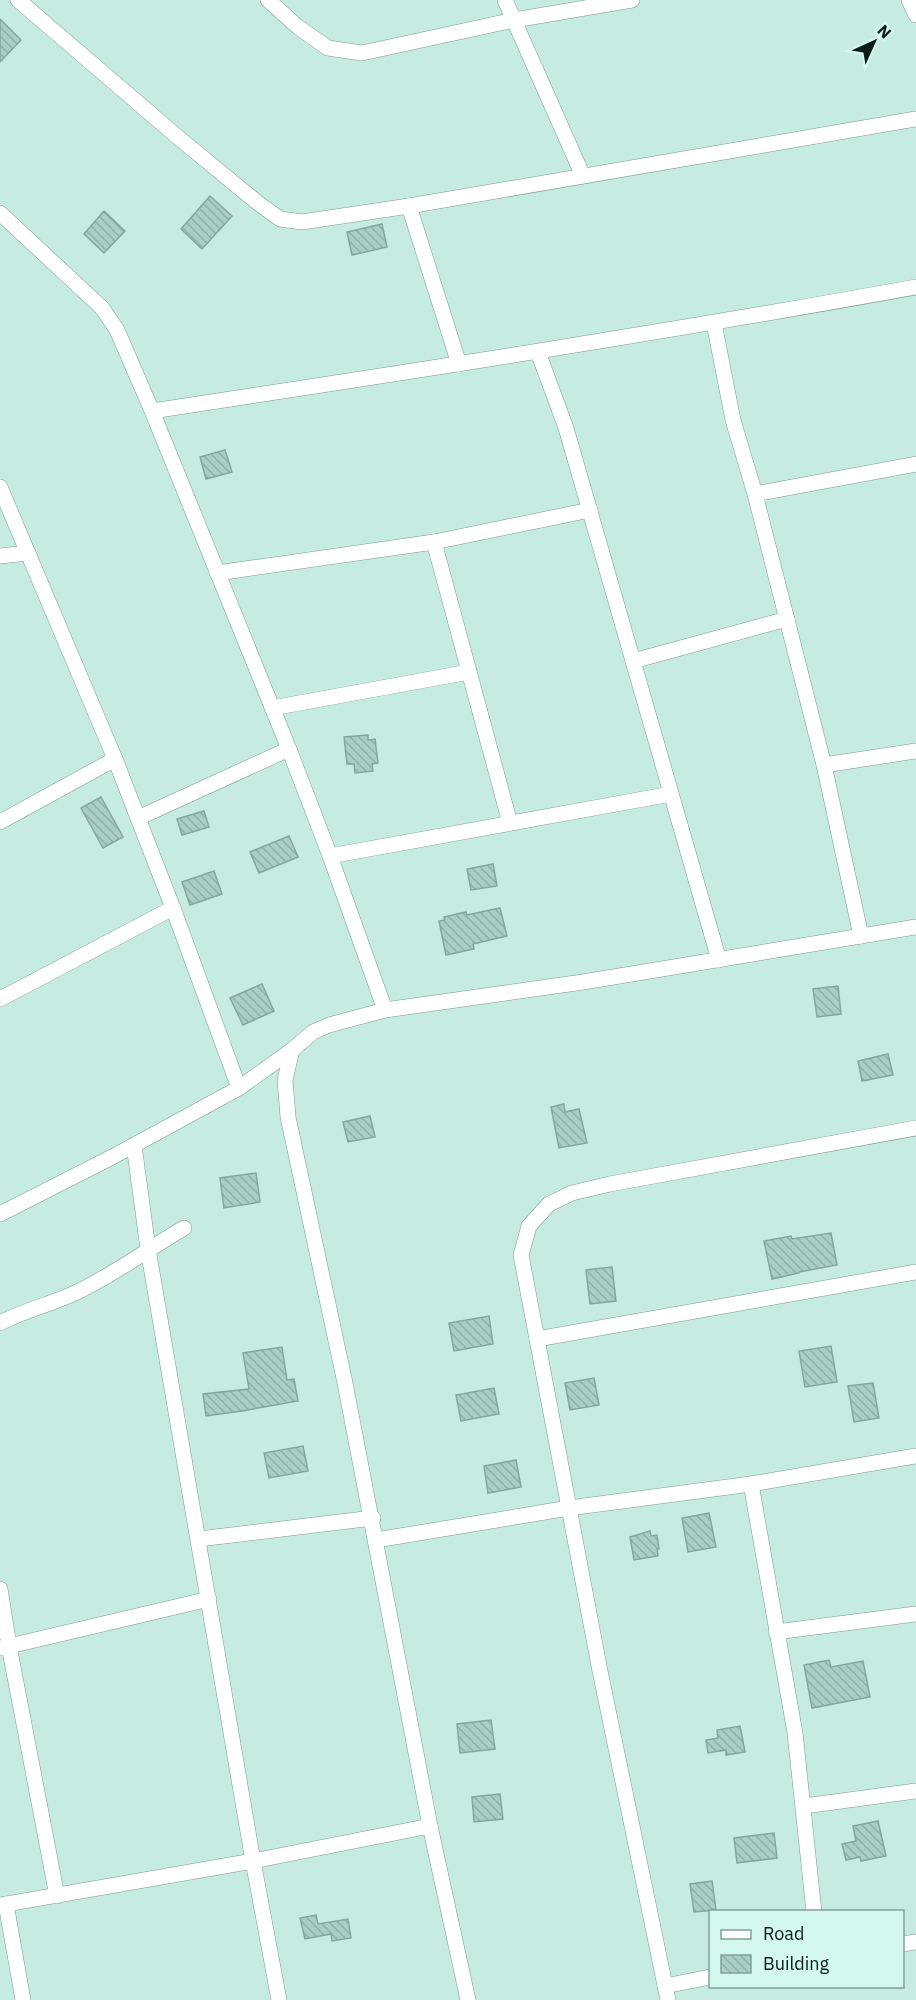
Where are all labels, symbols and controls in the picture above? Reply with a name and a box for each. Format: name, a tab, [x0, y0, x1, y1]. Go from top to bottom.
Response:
north arrow	[844, 12, 904, 72]
text: N	[873, 20, 896, 43]
legend	[709, 1910, 904, 1988]
text: Road	[763, 1922, 804, 1945]
text: Building	[763, 1952, 830, 1975]

